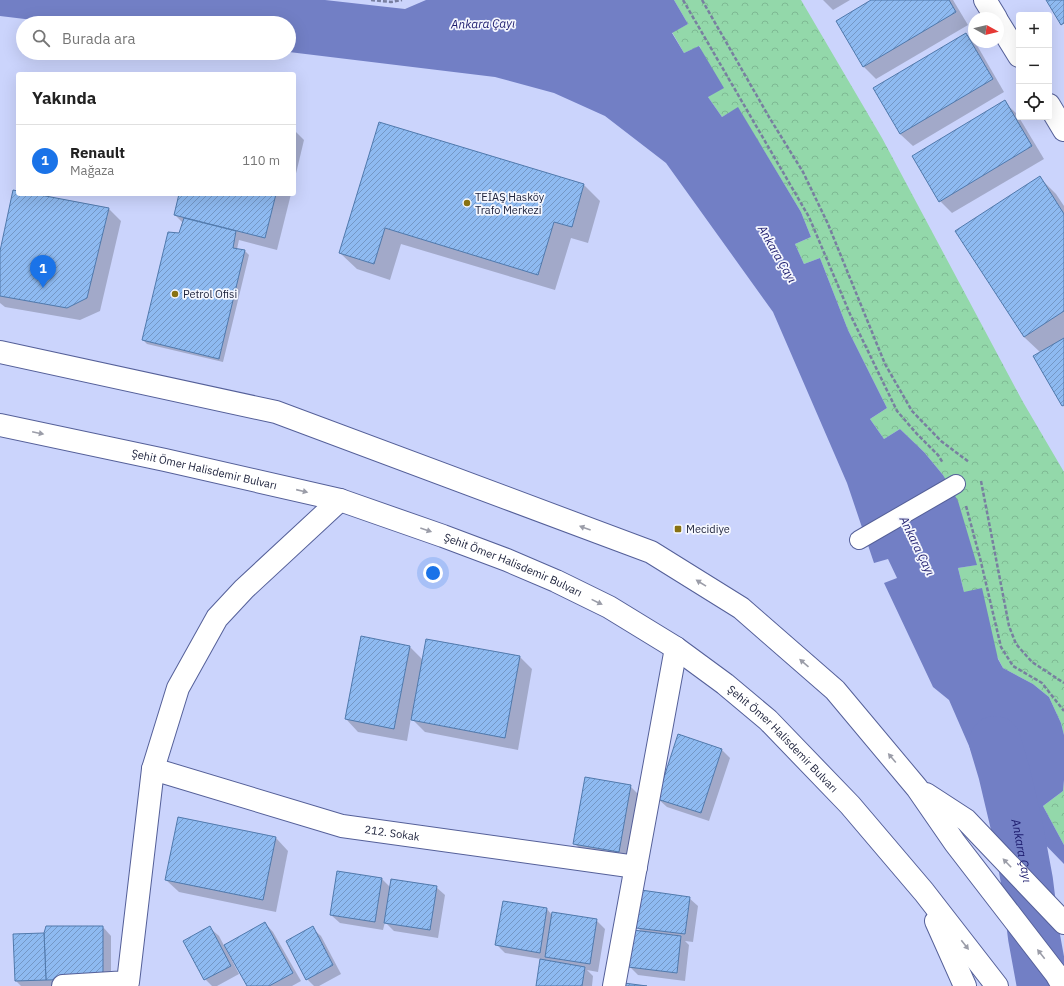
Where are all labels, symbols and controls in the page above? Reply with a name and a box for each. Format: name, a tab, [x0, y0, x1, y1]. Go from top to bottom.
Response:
north arrow	[968, 12, 1004, 48]
map controls	[1016, 12, 1052, 120]
button: +	[1016, 12, 1052, 48]
water label: Ankara Çayı	[450, 15, 515, 32]
search box	[16, 16, 296, 60]
icon: search	[30, 27, 52, 49]
text: Burada ara	[62, 29, 136, 48]
button: −	[1016, 48, 1052, 84]
button: locate	[1016, 84, 1052, 120]
text: Yakında	[32, 87, 96, 109]
text: Renault	[70, 143, 125, 162]
text: 1	[41, 152, 49, 169]
text: 110 m	[242, 152, 280, 169]
text: Mağaza	[70, 162, 114, 179]
place label: TEİAŞ Hasköy Trafo Merkezi	[475, 190, 545, 217]
marker: TEİAŞ Hasköy Trafo Merkezi	[462, 198, 472, 208]
water label: Ankara Çayı	[754, 221, 800, 285]
pin: 1	[30, 255, 56, 288]
place label: Petrol Ofisi	[183, 287, 237, 301]
marker: Petrol Ofisi	[170, 289, 180, 299]
one-way arrow	[32, 431, 44, 437]
street label: Şehit Ömer Halisdemir Bulvarı	[130, 446, 278, 492]
one-way arrow	[296, 489, 308, 495]
water label: Ankara Çayı	[896, 513, 938, 578]
place label: Mecidiye	[686, 522, 730, 536]
one-way arrow	[578, 524, 590, 530]
marker: Mecidiye	[673, 524, 683, 534]
one-way arrow	[420, 527, 432, 533]
street label: Şehit Ömer Halisdemir Bulvarı	[442, 530, 585, 600]
your location	[423, 563, 443, 583]
one-way arrow	[695, 580, 707, 587]
one-way arrow	[592, 598, 603, 605]
one-way arrow	[799, 658, 809, 667]
street label: Şehit Ömer Halisdemir Bulvarı	[725, 682, 841, 795]
one-way arrow	[887, 753, 896, 763]
water label: Ankara Çayı	[1008, 816, 1035, 884]
street label: 212. Sokak	[364, 822, 421, 844]
one-way arrow	[1002, 858, 1012, 868]
one-way arrow	[961, 940, 969, 951]
one-way arrow	[1036, 949, 1045, 960]

